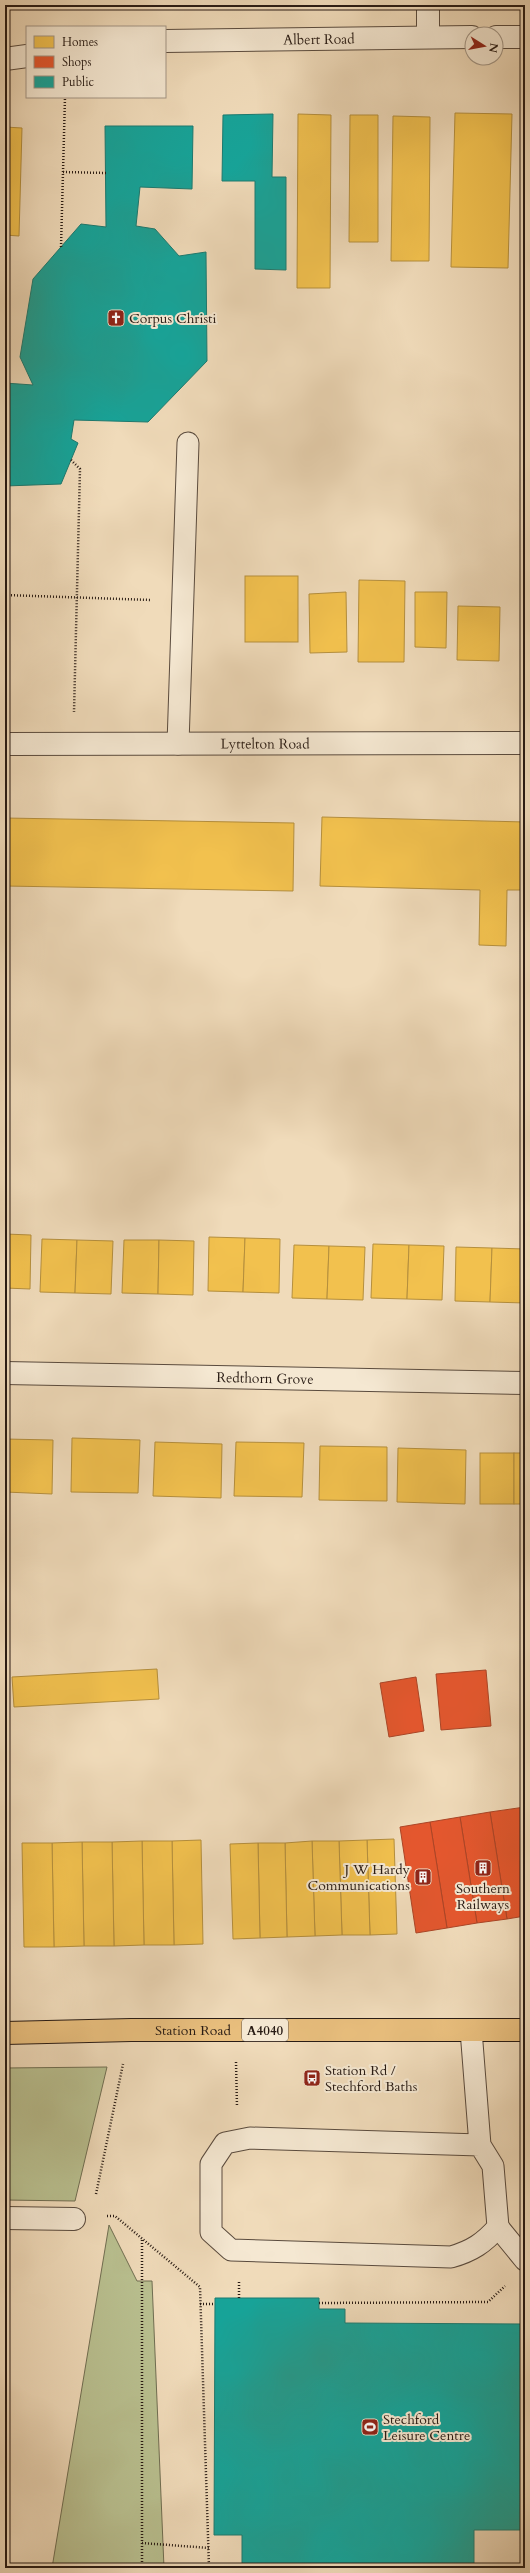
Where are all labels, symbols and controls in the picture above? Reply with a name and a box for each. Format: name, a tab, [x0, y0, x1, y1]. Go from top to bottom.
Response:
legend	[26, 26, 166, 98]
north arrow	[464, 26, 504, 66]
street label: Albert Road	[283, 30, 355, 49]
text: Homes	[62, 34, 98, 50]
text: N	[485, 42, 502, 54]
text: Shops	[62, 54, 91, 70]
text: Public	[62, 74, 95, 90]
church icon: Corpus Christi	[106, 308, 126, 328]
place label: Corpus Christi	[129, 309, 216, 328]
street label: Lyttelton Road	[220, 734, 310, 754]
street label: Redthorn Grove	[216, 1368, 314, 1389]
building icon: Southern Railways	[473, 1858, 493, 1878]
place label: J W Hardy Communications	[307, 1860, 411, 1895]
building icon: J W Hardy Communications	[413, 1867, 433, 1887]
place label: Southern Railways	[456, 1879, 510, 1914]
road number: A4040	[242, 2019, 288, 2041]
street label: Station Road	[155, 2021, 232, 2040]
place label: Station Rd / Stechford Baths	[325, 2061, 418, 2096]
bus stop icon: Station Rd / Stechford Baths	[302, 2068, 322, 2088]
place label: Stechford Leisure Centre	[383, 2410, 470, 2445]
sports icon: Stechford Leisure Centre	[360, 2417, 380, 2437]

